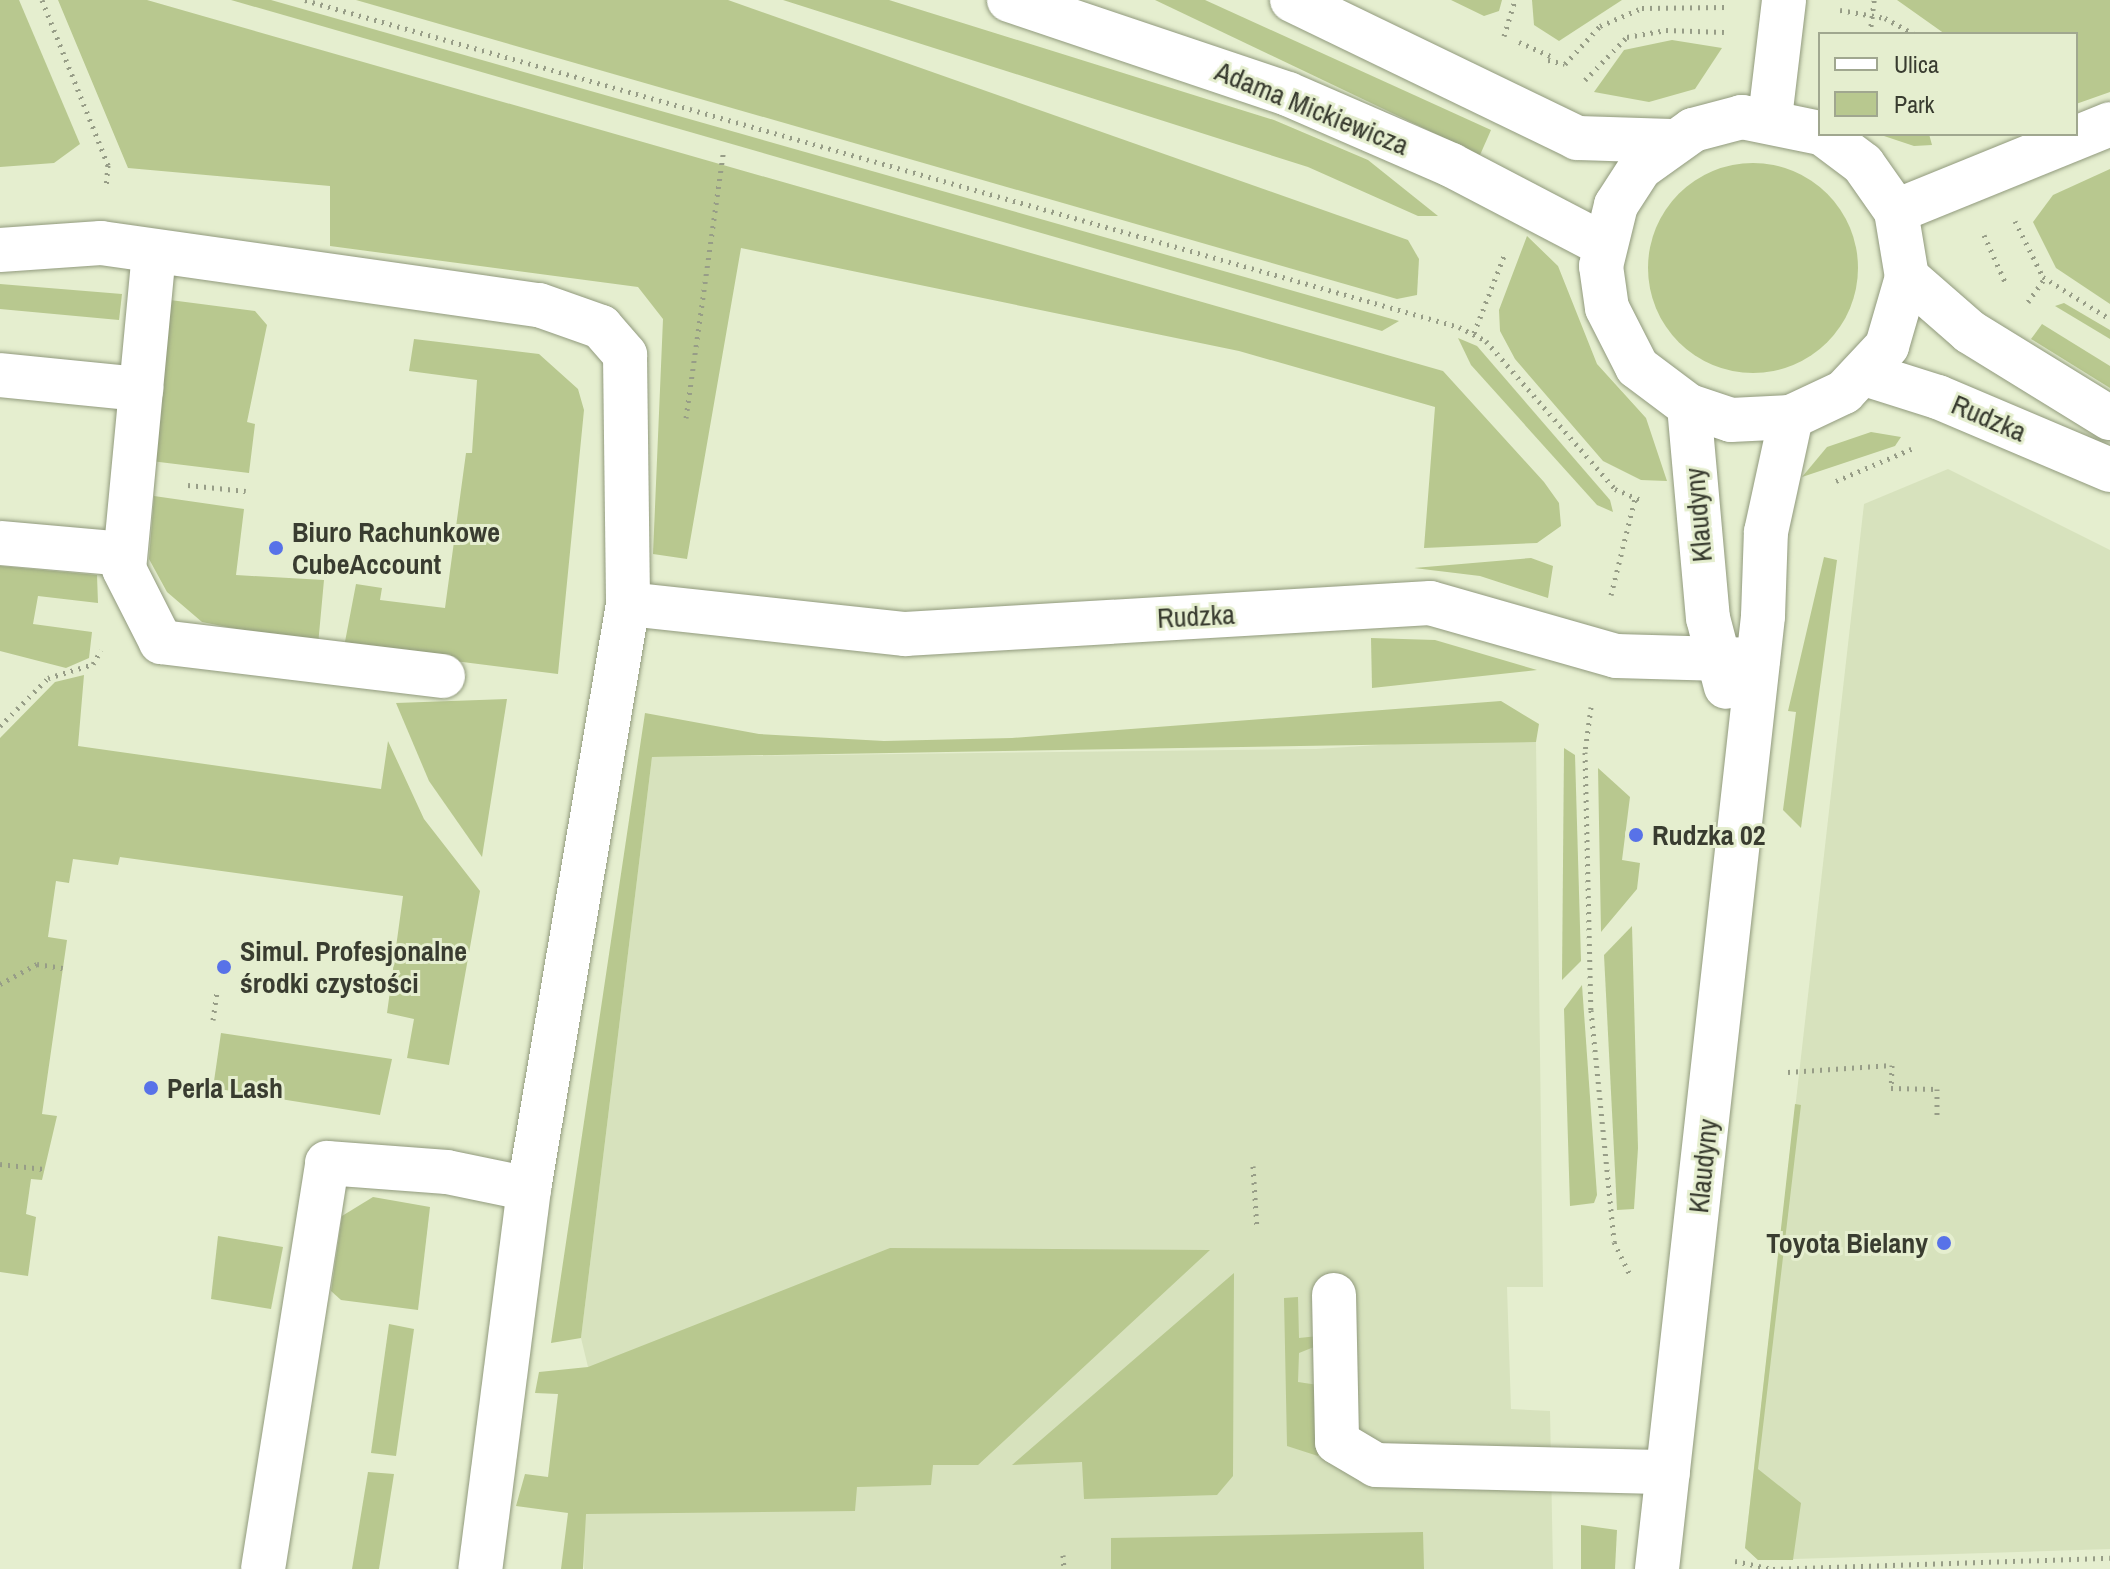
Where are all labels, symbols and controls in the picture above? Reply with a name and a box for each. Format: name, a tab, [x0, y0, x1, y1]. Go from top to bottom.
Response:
legend	[1818, 32, 2078, 136]
text: Ulica	[1894, 48, 1939, 80]
street label: Adama Mickiewicza	[1210, 54, 1414, 162]
text: Park	[1894, 88, 1934, 120]
street label: Rudzka	[1947, 387, 2031, 449]
street label: Klaudyny	[1677, 466, 1719, 564]
place label: Biuro Rachunkowe CubeAccount	[292, 515, 500, 581]
marker: Biuro Rachunkowe CubeAccount	[267, 539, 285, 557]
street label: Rudzka	[1156, 597, 1236, 635]
place label: Rudzka 02	[1652, 818, 1766, 852]
marker: Rudzka 02	[1627, 826, 1645, 844]
place label: Simul. Profesjonalne środki czystości	[240, 934, 467, 1000]
marker: Simul. Profesjonalne środki czystości	[215, 958, 233, 976]
place label: Perla Lash	[167, 1071, 283, 1105]
marker: Perla Lash	[142, 1079, 160, 1097]
street label: Klaudyny	[1681, 1117, 1725, 1215]
place label: Toyota Bielany	[1766, 1226, 1928, 1260]
marker: Toyota Bielany	[1935, 1234, 1953, 1252]

